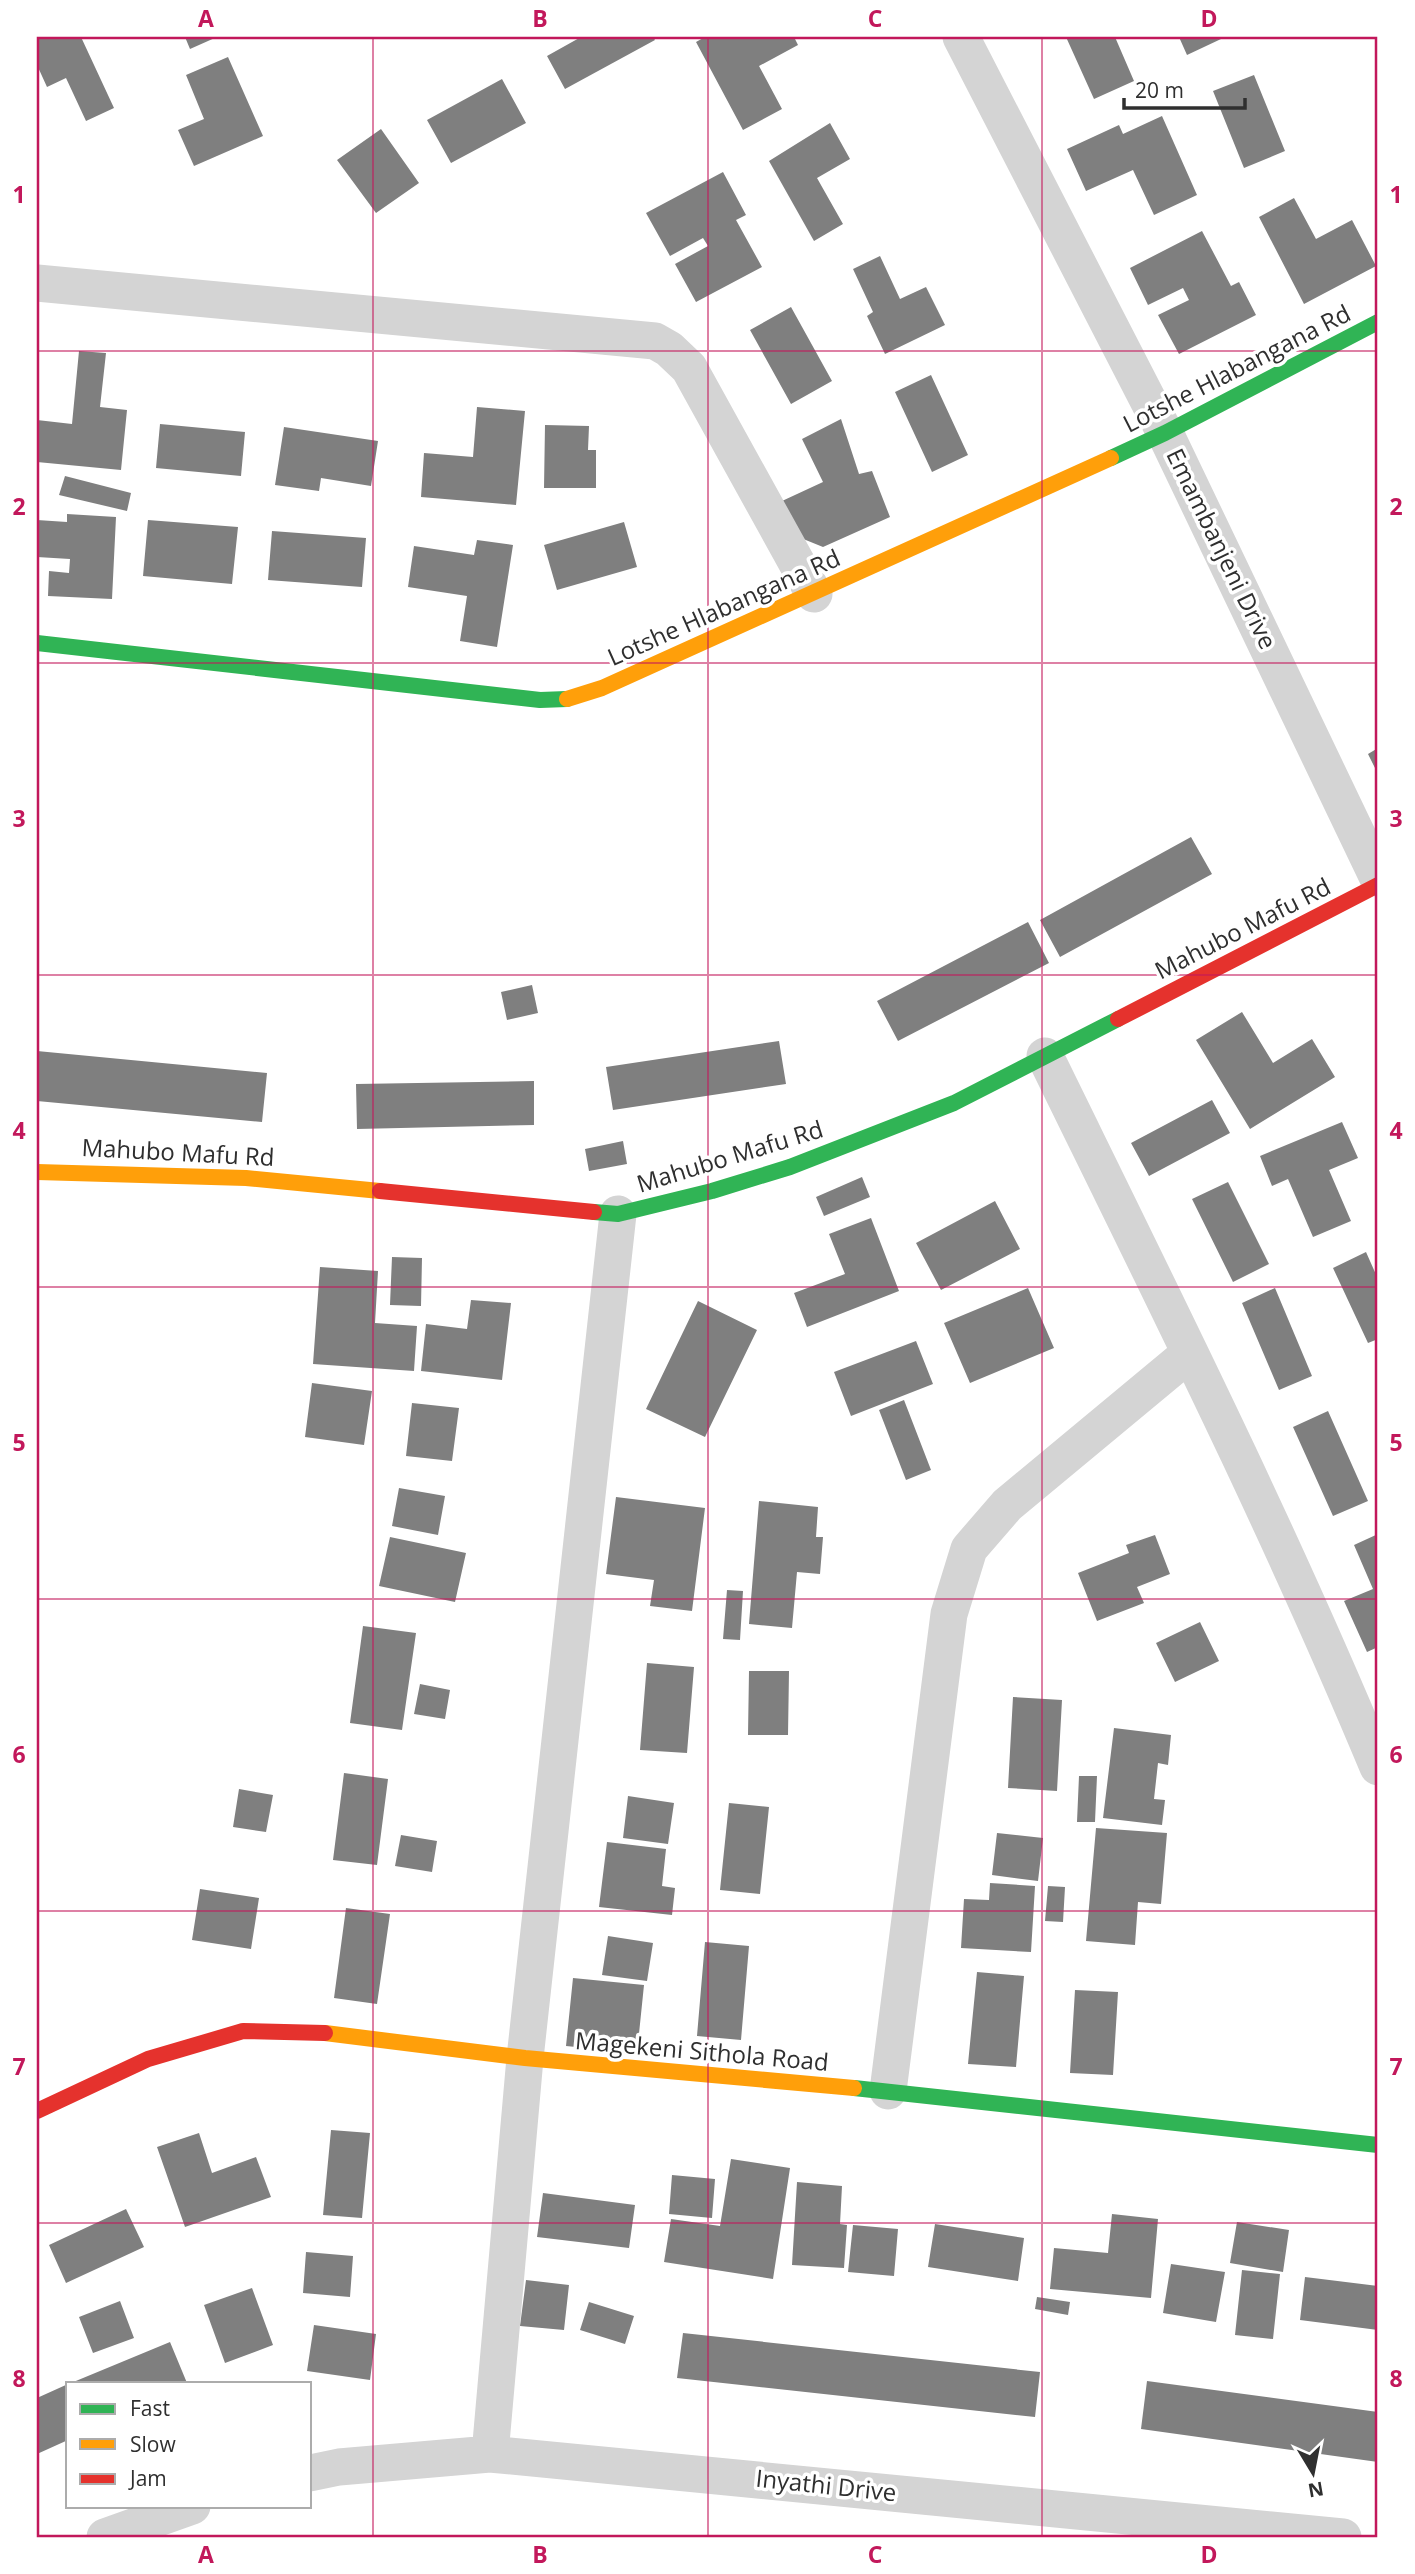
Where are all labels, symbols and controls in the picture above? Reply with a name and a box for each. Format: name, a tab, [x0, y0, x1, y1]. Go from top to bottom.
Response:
text: A	[198, 2, 214, 34]
text: B	[532, 2, 548, 34]
text: C	[868, 2, 882, 34]
text: D	[1200, 2, 1218, 34]
scale bar	[1124, 66, 1245, 110]
text: 20 m	[1135, 76, 1184, 104]
text: 1	[12, 178, 26, 210]
text: 1	[1389, 178, 1403, 210]
street label: Lotshe Hlabangana Rd	[1117, 296, 1356, 439]
street label: Emambanjeni Drive	[1159, 443, 1285, 654]
text: 2	[12, 490, 26, 522]
text: 2	[1389, 490, 1403, 522]
street label: Lotshe Hlabangana Rd	[602, 540, 845, 673]
text: 3	[12, 802, 26, 834]
text: 3	[1389, 802, 1403, 834]
street label: Mahubo Mafu Rd	[1149, 869, 1336, 986]
street label: Mahubo Mafu Rd	[632, 1112, 827, 1200]
text: 4	[12, 1114, 26, 1146]
text: 4	[1389, 1114, 1403, 1146]
street label: Mahubo Mafu Rd	[81, 1130, 275, 1173]
text: 5	[12, 1426, 26, 1458]
text: 5	[1389, 1426, 1403, 1458]
text: 6	[12, 1738, 26, 1770]
text: 6	[1389, 1738, 1403, 1770]
street label: Magekeni Sithola Road	[574, 2023, 830, 2078]
text: 7	[12, 2050, 26, 2082]
text: 7	[1389, 2050, 1403, 2082]
text: 8	[12, 2362, 26, 2394]
text: 8	[1389, 2362, 1403, 2394]
legend	[66, 2382, 312, 2508]
text: Fast	[130, 2394, 170, 2422]
text: Slow	[130, 2430, 176, 2458]
north arrow	[1278, 2438, 1348, 2508]
street label: Inyathi Drive	[754, 2461, 898, 2508]
text: Jam	[128, 2464, 167, 2492]
text: N	[1306, 2476, 1326, 2504]
text: A	[198, 2538, 214, 2570]
text: B	[532, 2538, 548, 2570]
text: C	[868, 2538, 882, 2570]
text: D	[1200, 2538, 1218, 2570]

